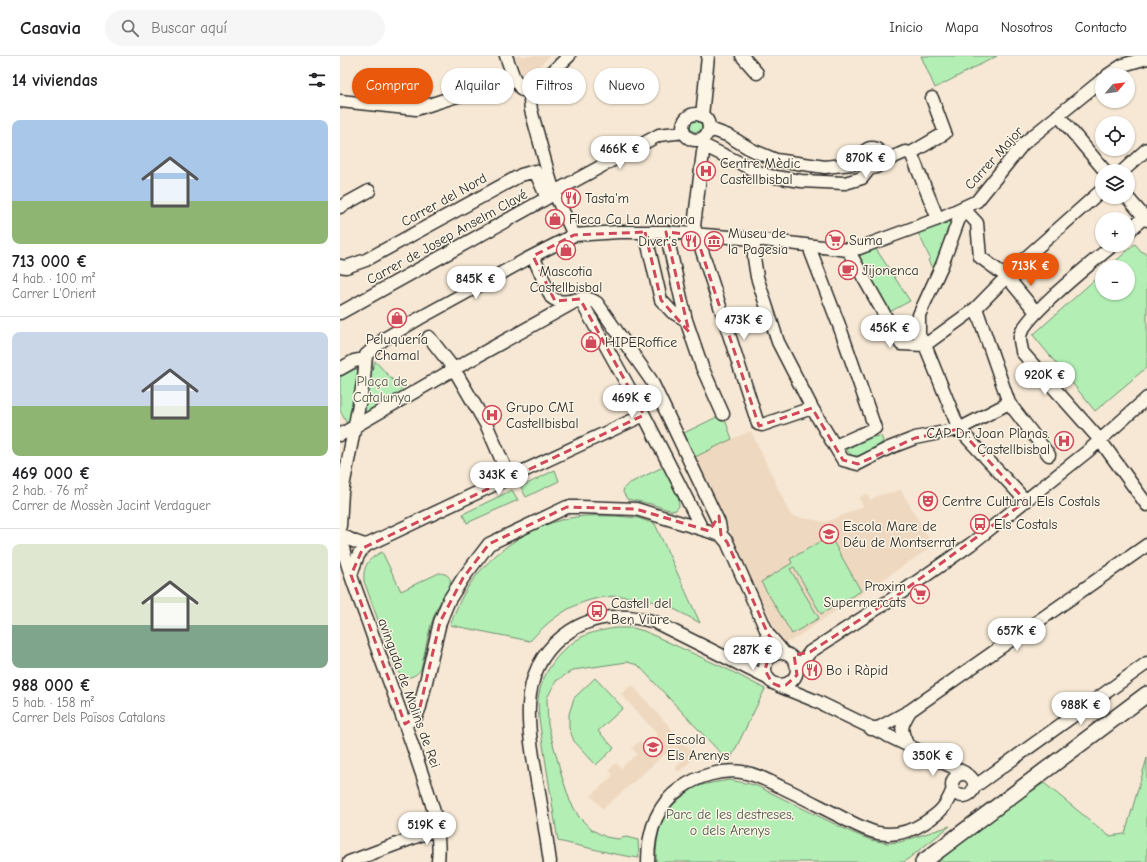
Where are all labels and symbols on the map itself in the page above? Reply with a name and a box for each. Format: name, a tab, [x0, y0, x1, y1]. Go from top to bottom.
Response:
north arrow	[1095, 68, 1135, 108]
street label: Carrer Major	[961, 123, 1027, 193]
pin: 466K €	[587, 136, 653, 170]
pin: 870K €	[833, 145, 899, 179]
place label: Centre Mèdic Castellbisbal	[720, 155, 801, 188]
hospital icon: Centre Mèdic Castellbisbal	[695, 160, 717, 182]
street label: Carrer del Nord	[398, 169, 490, 231]
street label: Carrer de Josep Anselm Clavé	[364, 186, 530, 288]
restaurant icon: Tasta'm	[560, 187, 582, 209]
place label: Tasta'm	[585, 190, 629, 207]
shop icon: Fleca Ca La Mariona	[544, 208, 566, 230]
place label: Fleca Ca La Mariona	[569, 211, 695, 228]
place label: Museu de la Pagesia	[728, 225, 788, 258]
supermarket icon: Suma	[824, 229, 846, 251]
restaurant icon: Diver's	[680, 230, 702, 252]
museum icon: Museu de la Pagesia	[703, 230, 725, 252]
place label: Suma	[849, 232, 883, 249]
place label: Diver's	[638, 233, 677, 250]
shop icon: Mascotia Castellbisbal	[555, 239, 577, 261]
pin: 713K €	[998, 253, 1064, 287]
cafe icon: Jijonenca	[837, 259, 859, 281]
place label: Jijonenca	[862, 262, 919, 279]
place label: Mascotia Castellbisbal	[530, 263, 602, 296]
pin: 845K €	[443, 266, 509, 300]
shop icon: Peluquería Chamal	[386, 307, 408, 329]
pin: 473K €	[711, 307, 777, 341]
pin: 456K €	[857, 315, 923, 349]
place label: Peluquería Chamal	[366, 331, 428, 364]
shop icon: HIPERoffice	[580, 331, 602, 353]
place label: HIPERoffice	[605, 334, 677, 351]
pin: 920K €	[1012, 362, 1078, 396]
park label: Plaça de Catalunya	[353, 373, 411, 406]
pin: 469K €	[599, 385, 665, 419]
place label: Grupo CMI Castellbisbal	[506, 399, 579, 432]
hospital icon: Grupo CMI Castellbisbal	[481, 404, 503, 426]
place label: CAP Dr. Joan Planas. Castellbisbal	[926, 425, 1050, 458]
hospital icon: CAP Dr. Joan Planas. Castellbisbal	[1053, 430, 1075, 452]
pin: 343K €	[466, 462, 532, 496]
theatre icon: Centre Cultural Els Costals	[917, 490, 939, 512]
place label: Centre Cultural Els Costals	[942, 493, 1100, 510]
bus stop icon: Els Costals	[969, 513, 991, 535]
place label: Els Costals	[994, 516, 1058, 533]
place label: Escola Mare de Déu de Montserrat	[843, 518, 957, 551]
school or university icon: Escola Mare de Déu de Montserrat	[818, 523, 840, 545]
place label: Proxim Supermercats	[824, 578, 906, 611]
supermarket icon: Proxim Supermercats	[909, 583, 931, 605]
place label: Castell del Ben Viure	[611, 595, 672, 628]
bus stop icon: Castell del Ben Viure	[586, 600, 608, 622]
street label: avinguda de Molins de Rei	[374, 616, 444, 770]
pin: 657K €	[984, 618, 1050, 652]
pin: 287K €	[720, 637, 786, 671]
restaurant icon: Bo i Ràpid	[801, 659, 823, 681]
place label: Bo i Ràpid	[826, 662, 888, 679]
pin: 988K €	[1048, 692, 1114, 726]
place label: Escola Els Arenys	[667, 731, 729, 764]
school or university icon: Escola Els Arenys	[642, 736, 664, 758]
pin: 350K €	[900, 743, 966, 777]
park label: Parc de les destreses, o dels Arenys	[666, 806, 794, 839]
pin: 519K €	[394, 812, 460, 846]

